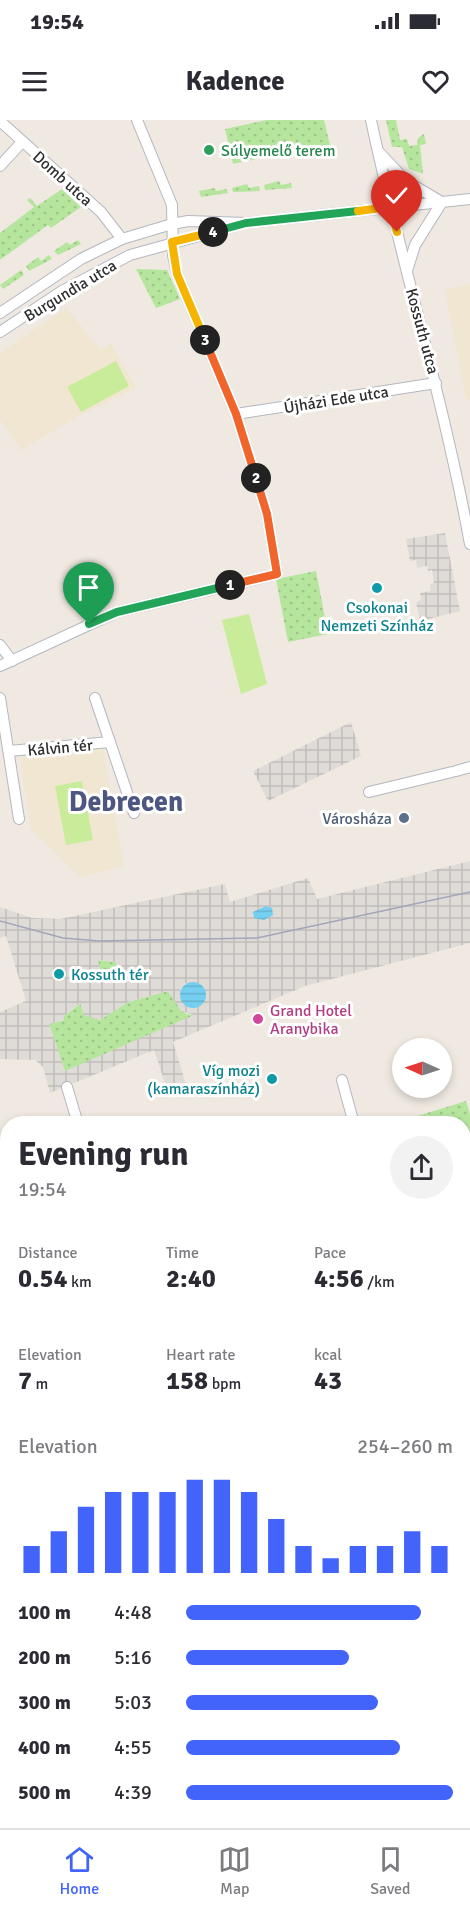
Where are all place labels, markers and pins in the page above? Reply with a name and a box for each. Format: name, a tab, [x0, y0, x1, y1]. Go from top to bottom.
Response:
place label: Súlyemelő terem	[221, 141, 335, 161]
marker: Súlyemelő terem	[202, 143, 216, 157]
pin	[371, 170, 422, 232]
pin: 4	[198, 217, 228, 247]
pin: 3	[190, 325, 220, 355]
pin: 2	[241, 463, 271, 493]
pin	[63, 562, 114, 624]
pin: 1	[215, 570, 245, 600]
marker: Csokonai Nemzeti Színház	[370, 581, 384, 595]
place label: Csokonai Nemzeti Színház	[320, 598, 434, 636]
place label: Városháza	[322, 809, 392, 829]
marker: Városháza	[397, 811, 411, 825]
place label: Kossuth tér	[71, 965, 149, 985]
marker: Kossuth tér	[52, 967, 66, 981]
place label: Grand Hotel Aranybika	[270, 1001, 352, 1039]
marker: Grand Hotel Aranybika	[251, 1012, 265, 1026]
place label: Víg mozi (kamaraszínház)	[147, 1061, 260, 1099]
marker: Víg mozi (kamaraszínház)	[265, 1072, 279, 1086]

